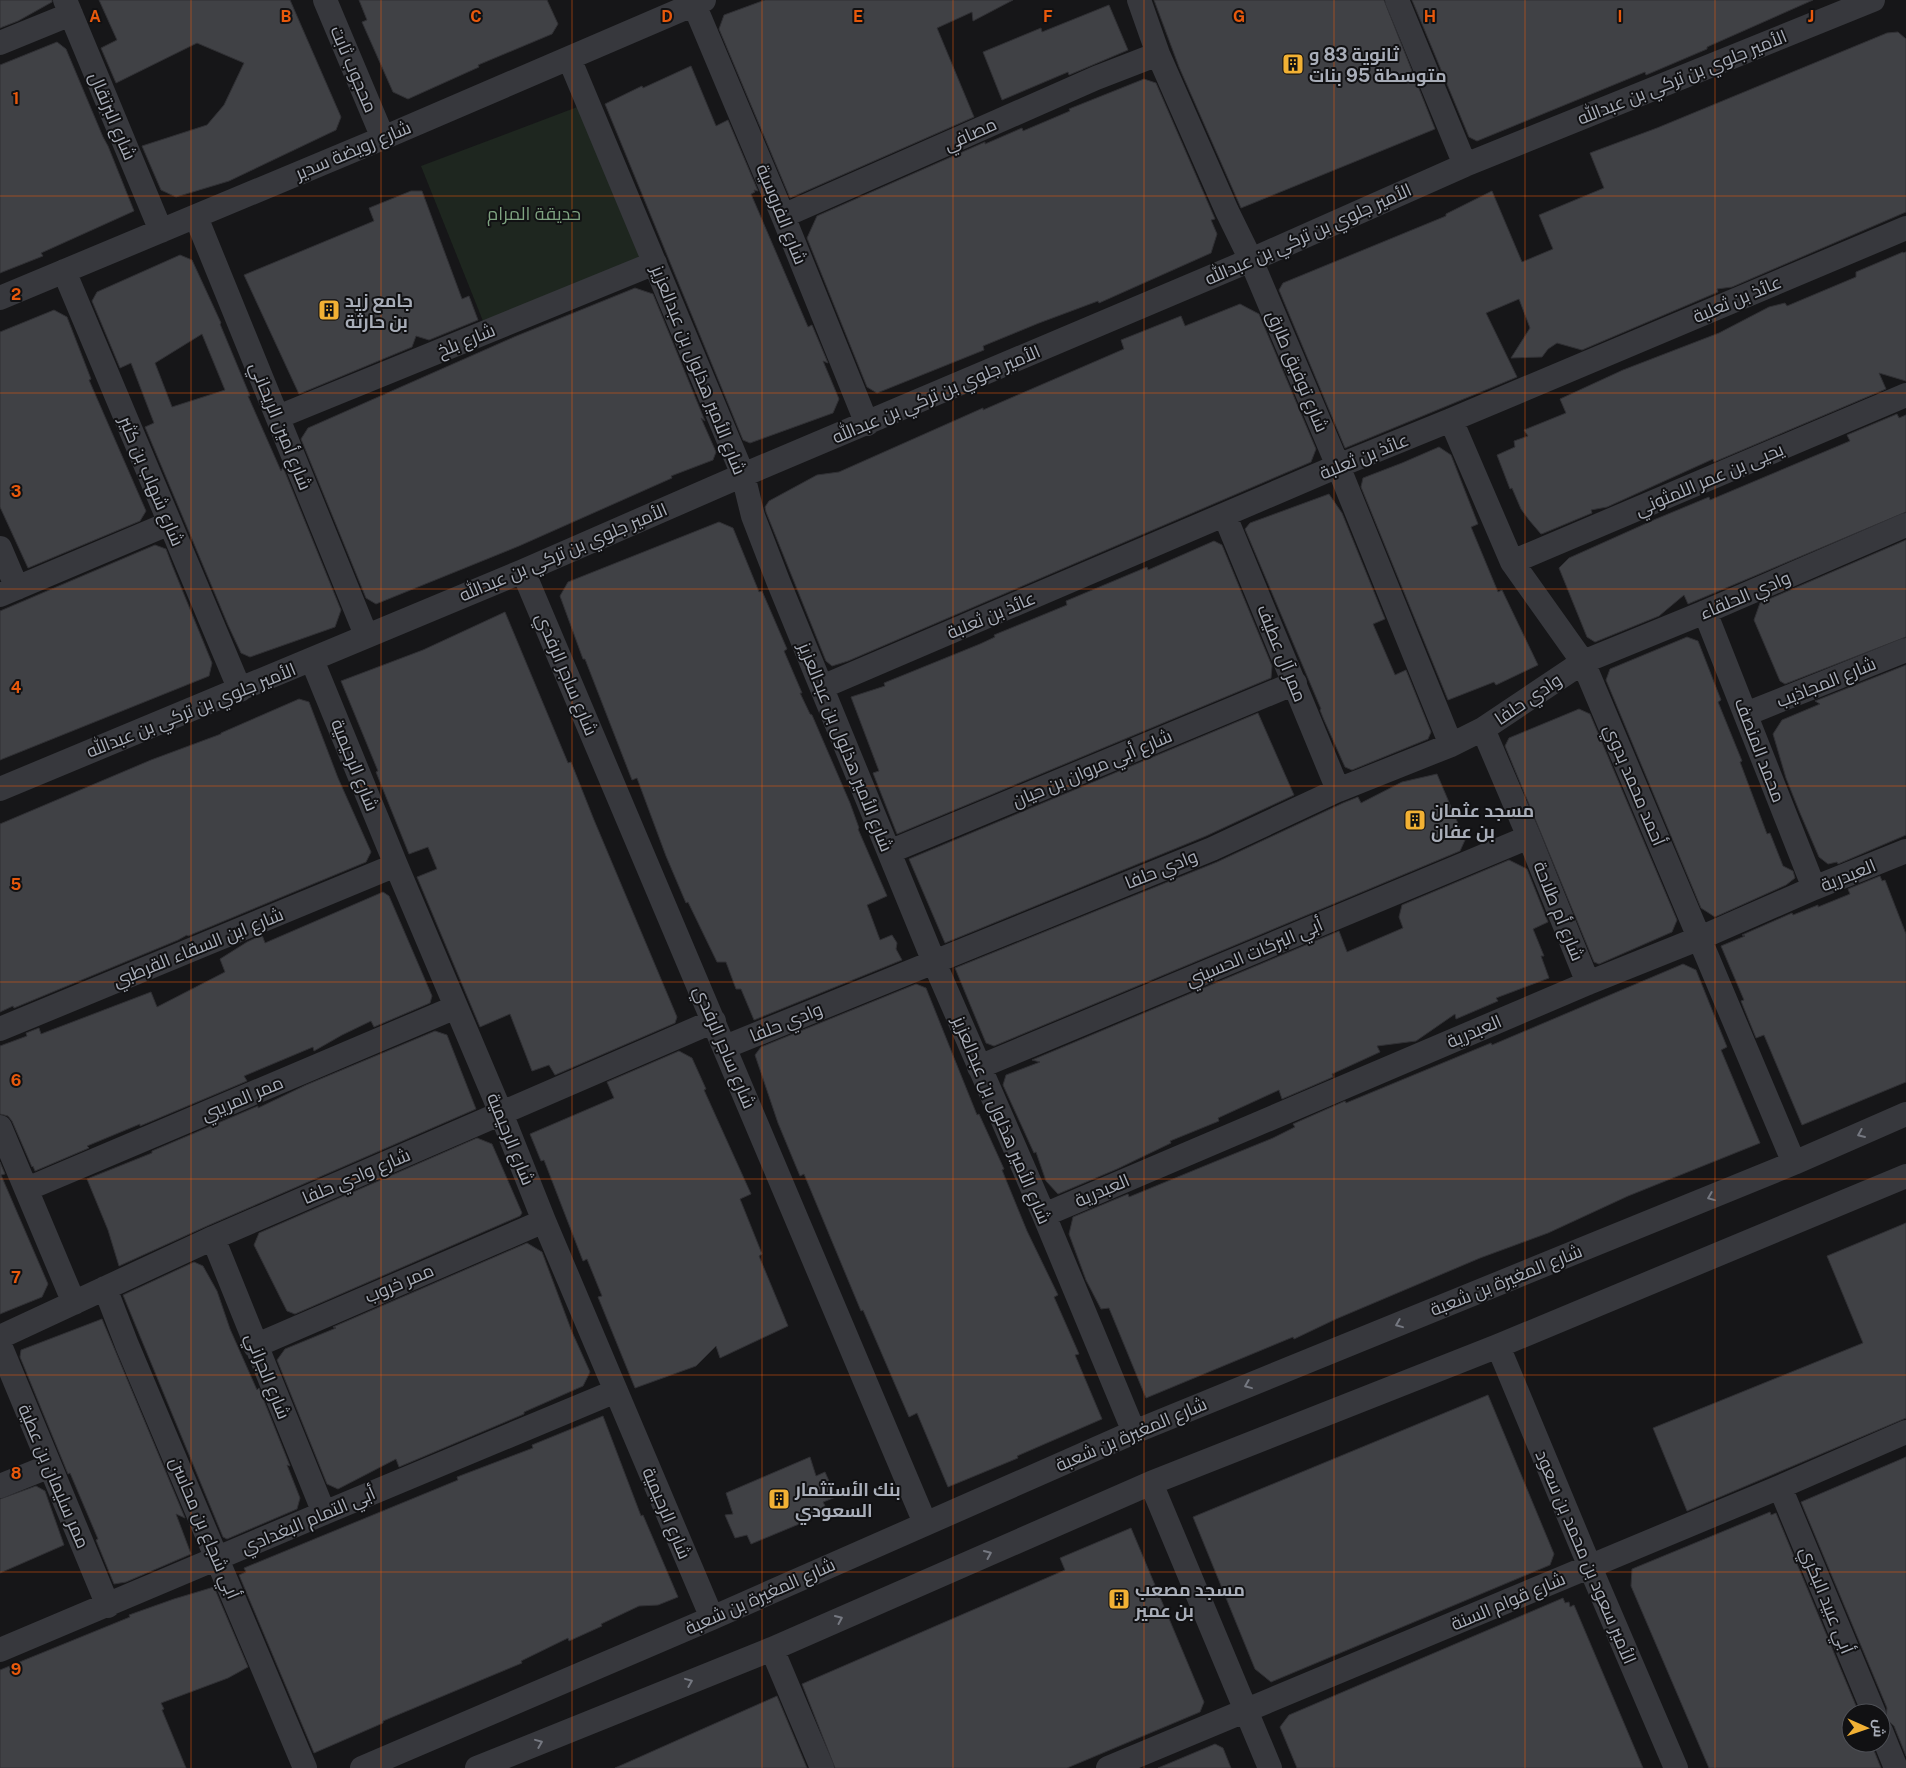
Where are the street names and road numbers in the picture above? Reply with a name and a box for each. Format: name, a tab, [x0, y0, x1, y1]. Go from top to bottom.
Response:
street label: محجوب ثابت	[325, 23, 382, 116]
street label: الأمير جلوي بن تركي بن عبدالله	[1574, 24, 1791, 132]
street label: شارع البرتقال	[83, 69, 141, 164]
street label: مصافي	[940, 113, 1001, 159]
street label: شارع رويضة سدير	[291, 116, 415, 186]
street label: شارع الفروسية	[750, 161, 812, 268]
street label: الأمير جلوي بن تركي بن عبدالله	[1201, 178, 1416, 293]
street label: شارع الأمير هذلول بن عبدالعزيز	[645, 261, 751, 478]
street label: عائذ بن ثعلبة	[1690, 271, 1785, 328]
street label: شارع توفيق طارق	[1261, 307, 1333, 436]
street label: شارع بلخ	[434, 319, 499, 363]
street label: الأمير جلوي بن تركي بن عبدالله	[828, 340, 1045, 451]
street label: شارع أمين الريحاني	[242, 359, 316, 495]
street label: شارع شهاب بن كثير	[113, 412, 189, 550]
street label: عائذ بن ثعلبة	[1316, 429, 1412, 484]
street label: يحيى بن عمر اللمثوني	[1632, 438, 1788, 524]
street label: الأمير جلوي بن تركي بن عبدالله	[455, 498, 672, 609]
street label: وادي الحلقاء	[1696, 566, 1795, 627]
street label: عائذ بن ثعلبة	[944, 587, 1039, 644]
street label: ممر آل عطيف	[1252, 601, 1311, 705]
street label: شارع ساجر الرفدي	[528, 610, 602, 740]
street label: شارع الأمير هذلول بن عبدالعزيز	[792, 638, 898, 855]
street label: شارع المجاذيب	[1773, 652, 1880, 713]
street label: الأمير جلوي بن تركي بن عبدالله	[83, 657, 300, 765]
street label: وادي حلفا	[1491, 669, 1568, 732]
street label: محمد المنصف	[1730, 695, 1790, 805]
street label: شارع الرحيمية	[325, 716, 383, 815]
street label: أحمد محمد بدوي	[1596, 721, 1670, 851]
street label: شارع أبي مروان بن حيان	[1009, 725, 1177, 815]
street label: وادي حلفا	[1122, 845, 1202, 897]
street label: العبدرية	[1817, 854, 1879, 896]
street label: شارع أم طلاحة	[1528, 858, 1589, 965]
street label: شارع ابن السقاء القرطبي	[110, 903, 288, 995]
street label: أبي البركات الحسيني	[1182, 914, 1327, 994]
street label: شارع ساجر الرفدي	[686, 983, 760, 1113]
street label: وادي حلفا	[747, 998, 827, 1050]
street label: العبدرية	[1443, 1010, 1505, 1053]
street label: شارع الأمير هذلول بن عبدالعزيز	[946, 1012, 1055, 1228]
street label: ممر المريبي	[198, 1071, 288, 1128]
street label: شارع الرحيمية	[481, 1090, 539, 1189]
street label: شارع وادي حلفا	[299, 1144, 415, 1212]
street label: العبدرية	[1071, 1169, 1133, 1212]
street label: شارع المغيرة بن شعبة	[1427, 1240, 1586, 1322]
street label: ممر خروب	[361, 1259, 437, 1308]
street label: شارع الجراني	[238, 1330, 295, 1424]
street label: شارع المغيرة بن شعبة	[1052, 1393, 1210, 1477]
street label: ممر سليمان بن عطية	[13, 1401, 94, 1552]
street label: الأمير سعود بن محمد بن سعود	[1530, 1447, 1641, 1668]
street label: أبي شجاع بن محاسن	[162, 1454, 244, 1604]
street label: شارع الرحيمية	[636, 1464, 696, 1563]
street label: أبي التمام البغدادي	[238, 1482, 380, 1561]
street label: أبي عبيد البكري	[1792, 1543, 1858, 1658]
street label: شارع المغيرة بن شعبة	[682, 1553, 839, 1640]
street label: شارع قوام السنة	[1448, 1567, 1569, 1636]

